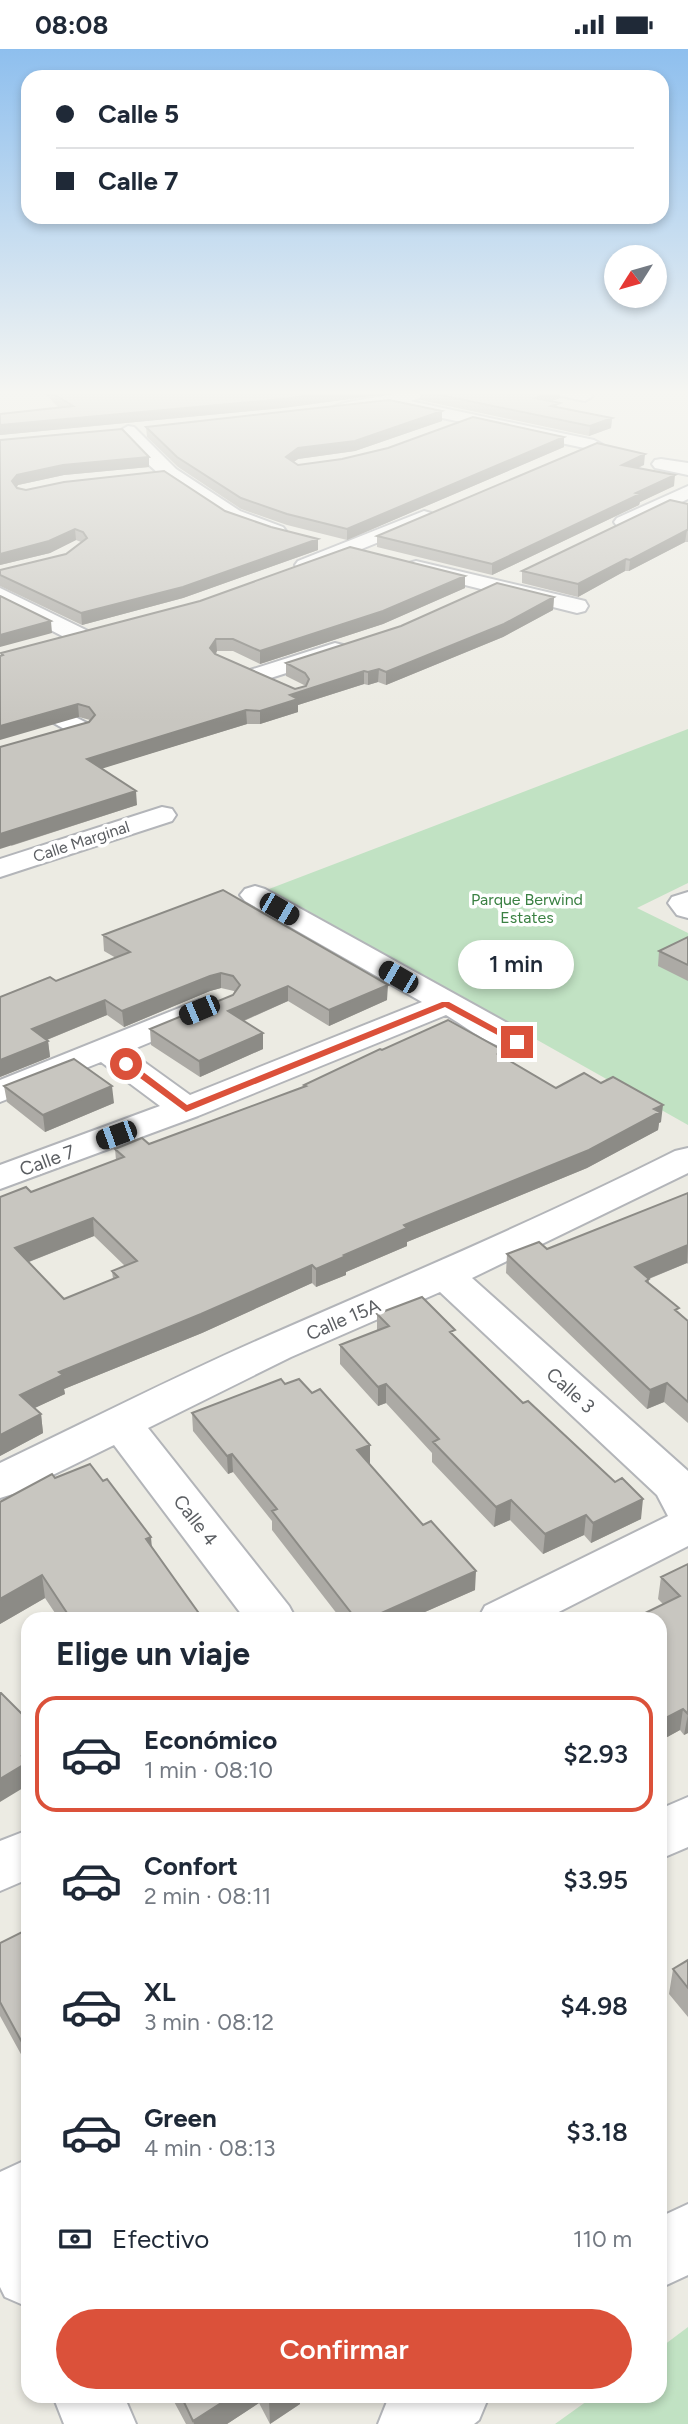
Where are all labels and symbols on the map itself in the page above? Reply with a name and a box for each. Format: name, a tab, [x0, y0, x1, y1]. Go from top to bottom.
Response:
north arrow	[604, 245, 667, 308]
street label: Calle Marginal	[31, 817, 132, 866]
car	[256, 889, 303, 929]
park label: Parque Berwind Estates	[471, 890, 583, 927]
callout: 1 min	[459, 941, 575, 989]
car	[375, 957, 422, 997]
car	[176, 992, 223, 1028]
route end	[501, 1026, 533, 1058]
route start	[110, 1048, 142, 1080]
car	[93, 1118, 140, 1152]
street label: Calle 7	[16, 1140, 78, 1181]
street label: Calle 15A	[303, 1293, 384, 1345]
street label: Calle 3	[542, 1363, 600, 1418]
street label: Calle 4	[168, 1490, 223, 1551]

